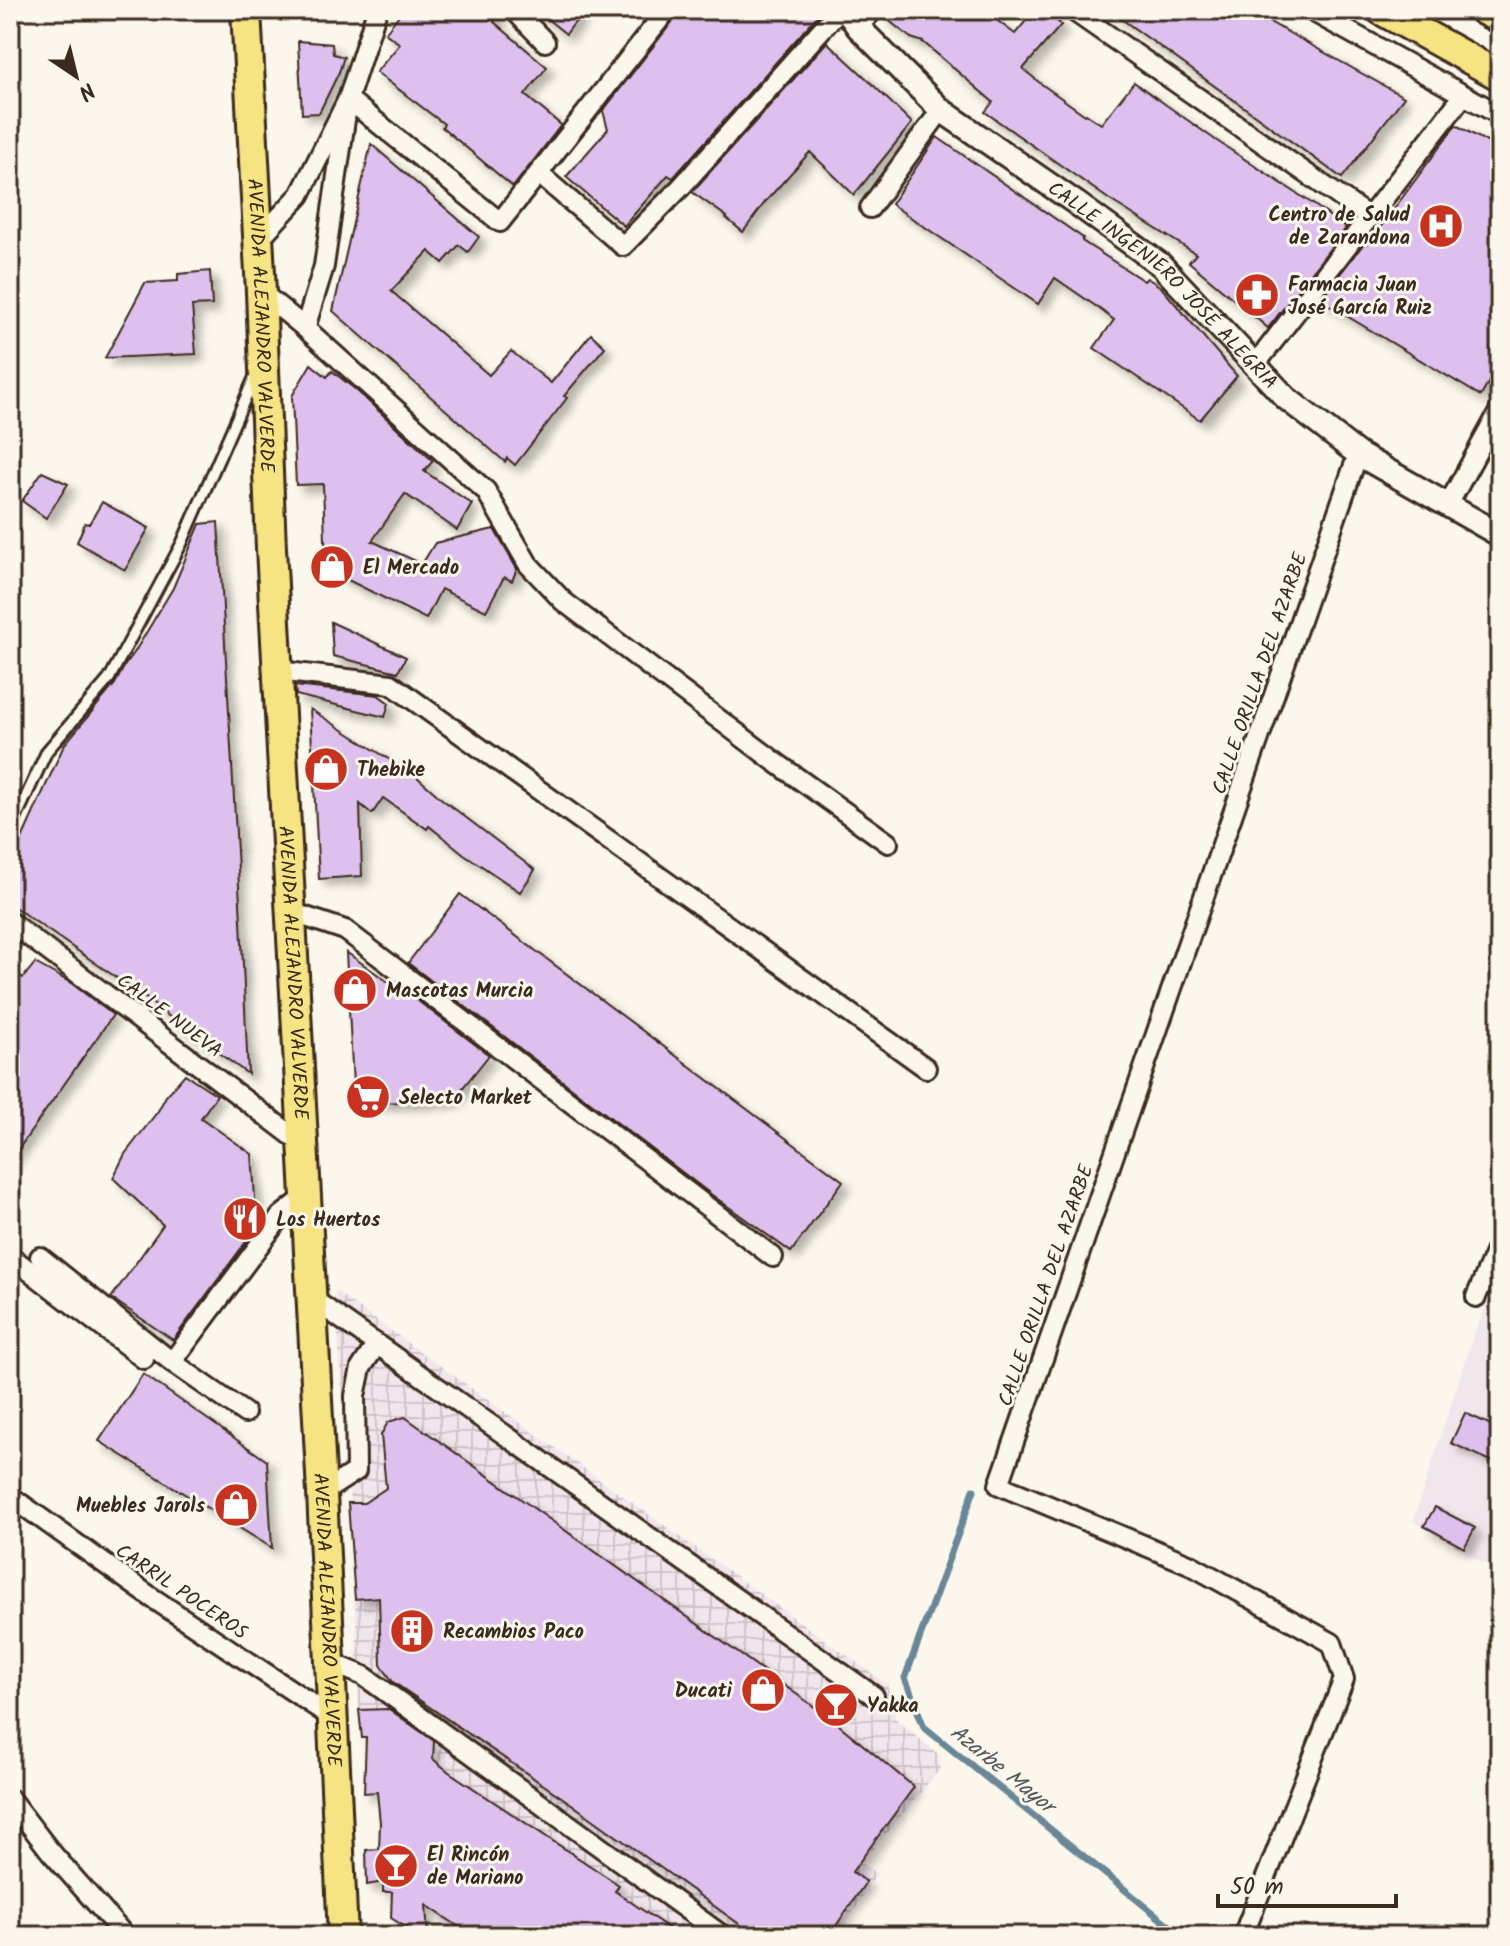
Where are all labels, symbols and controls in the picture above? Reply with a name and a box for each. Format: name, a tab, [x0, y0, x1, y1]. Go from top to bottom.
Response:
north arrow	[36, 36, 116, 116]
text: N	[70, 72, 102, 109]
street label: CALLE INGENIERO JOSÉ ALEGRÍA	[1040, 174, 1285, 398]
street label: AVENIDA ALEJANDRO VALVERDE	[237, 178, 282, 475]
place label: Centro de Salud de Zarandona	[1268, 200, 1411, 255]
hospital icon: Centro de Salud de Zarandona	[1417, 202, 1465, 250]
place label: Farmacia Juan José García Ruiz	[1288, 270, 1432, 325]
pharmacy icon: Farmacia Juan José García Ruiz	[1233, 271, 1281, 319]
shop icon: El Mercado	[308, 543, 356, 591]
street label: CALLE ORILLA DEL AZARBE	[1204, 547, 1318, 799]
place label: El Mercado	[363, 553, 459, 585]
shop icon: Thebike	[302, 745, 350, 793]
place label: Thebike	[357, 755, 425, 787]
street label: AVENIDA ALEJANDRO VALVERDE	[268, 825, 316, 1122]
street label: CALLE NUEVA	[109, 966, 229, 1067]
shop icon: Mascotas Murcia	[331, 966, 379, 1014]
place label: Mascotas Murcia	[386, 976, 533, 1008]
supermarket icon: Selecto Market	[344, 1073, 392, 1121]
place label: Selecto Market	[399, 1083, 533, 1115]
street label: CALLE ORILLA DEL AZARBE	[990, 1159, 1104, 1411]
restaurant icon: Los Huertos	[221, 1195, 269, 1243]
place label: Los Huertos	[276, 1205, 381, 1237]
street label: AVENIDA ALEJANDRO VALVERDE	[303, 1472, 349, 1769]
shop icon: Muebles Jarols	[212, 1481, 260, 1529]
place label: Muebles Jarols	[76, 1491, 206, 1523]
street label: CARRIL POCEROS	[108, 1536, 254, 1649]
building icon: Recambios Paco	[388, 1607, 436, 1655]
place label: Recambios Paco	[443, 1617, 584, 1649]
shop icon: Ducati	[739, 1666, 787, 1714]
place label: Ducati	[675, 1676, 733, 1708]
bar icon: Yakka	[812, 1681, 860, 1729]
place label: Yakka	[867, 1691, 918, 1723]
water label: Azarbe Mayor	[941, 1717, 1065, 1826]
place label: El Rincón de Mariano	[427, 1840, 523, 1895]
bar icon: El Rincón de Mariano	[372, 1842, 420, 1890]
scale bar	[1218, 1858, 1396, 1908]
text: 50 m	[1230, 1868, 1284, 1907]

